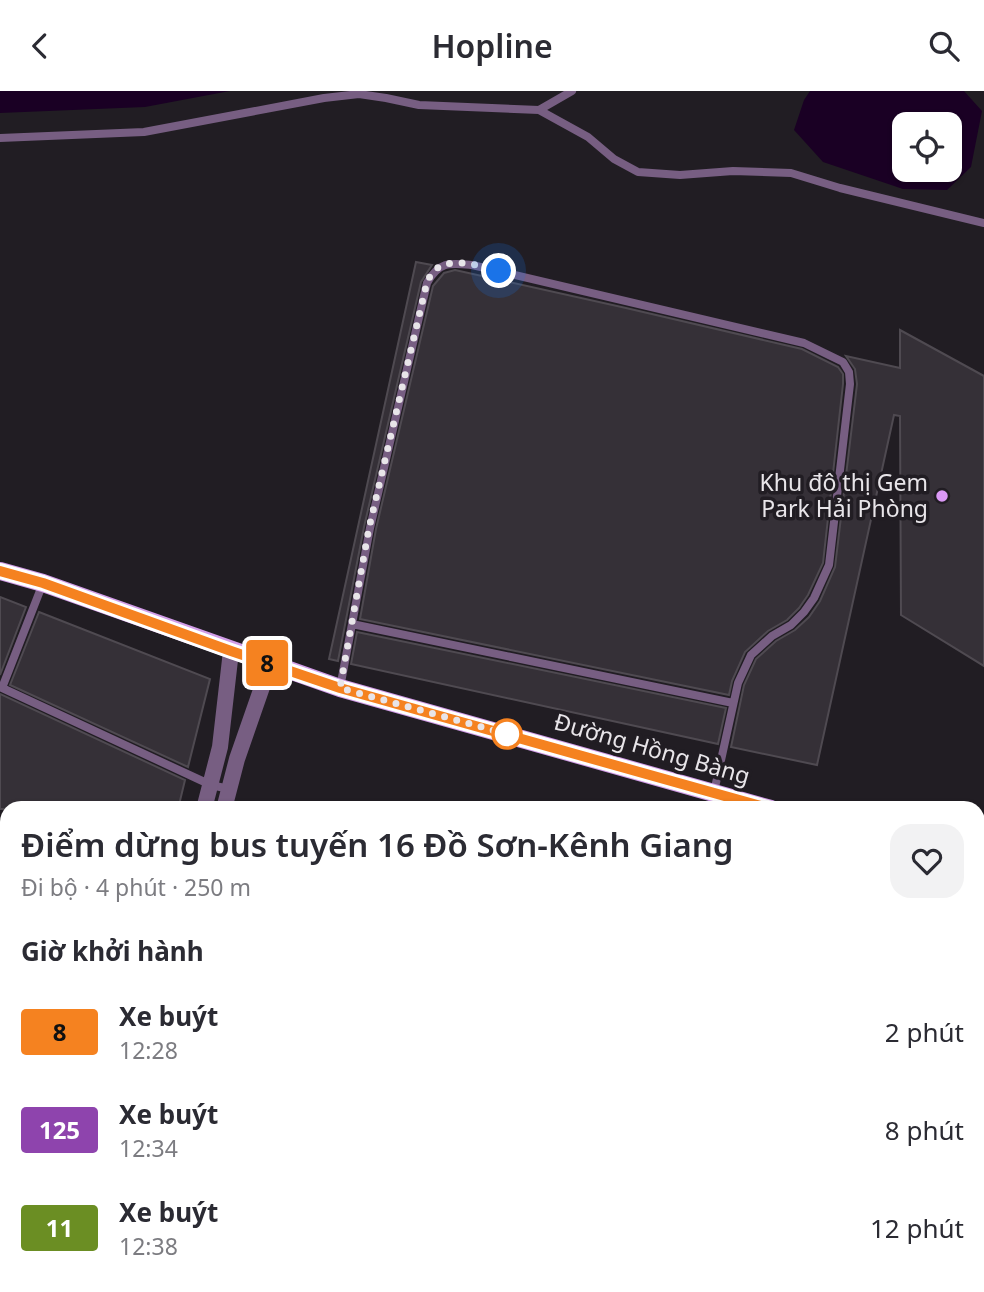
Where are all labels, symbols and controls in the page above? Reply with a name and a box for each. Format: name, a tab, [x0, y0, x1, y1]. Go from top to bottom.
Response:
text: Hopline	[431, 24, 553, 67]
icon: back	[21, 27, 59, 65]
icon: search	[925, 27, 963, 65]
map controls	[892, 112, 962, 182]
button: locate	[892, 112, 962, 182]
your location	[481, 253, 516, 288]
place label: Khu đô thị Gem Park Hải Phòng	[760, 466, 928, 524]
marker: Khu đô thị Gem Park Hải Phòng	[934, 488, 950, 504]
line badge: 8	[244, 640, 290, 686]
text: 8	[260, 646, 274, 679]
street label: Đường Hồng Bàng	[551, 705, 754, 791]
unlabelled marker	[492, 719, 522, 749]
text: Điểm dừng bus tuyến 16 Đồ Sơn-Kênh Giang	[21, 822, 734, 867]
button: heart	[890, 824, 964, 898]
text: Đi bộ · 4 phút · 250 m	[21, 871, 251, 903]
text: Giờ khởi hành	[21, 933, 204, 969]
text: Xe buýt	[119, 998, 218, 1034]
text: 2 phút	[885, 1014, 964, 1050]
text: 8	[53, 1015, 66, 1048]
text: 12:28	[119, 1034, 178, 1066]
text: Xe buýt	[119, 1096, 218, 1132]
text: 8 phút	[885, 1112, 964, 1148]
text: 125	[39, 1113, 80, 1146]
text: 12:34	[119, 1132, 178, 1164]
text: Xe buýt	[119, 1194, 218, 1230]
text: 12 phút	[870, 1210, 964, 1246]
text: 11	[46, 1211, 73, 1244]
text: 12:38	[119, 1230, 178, 1262]

